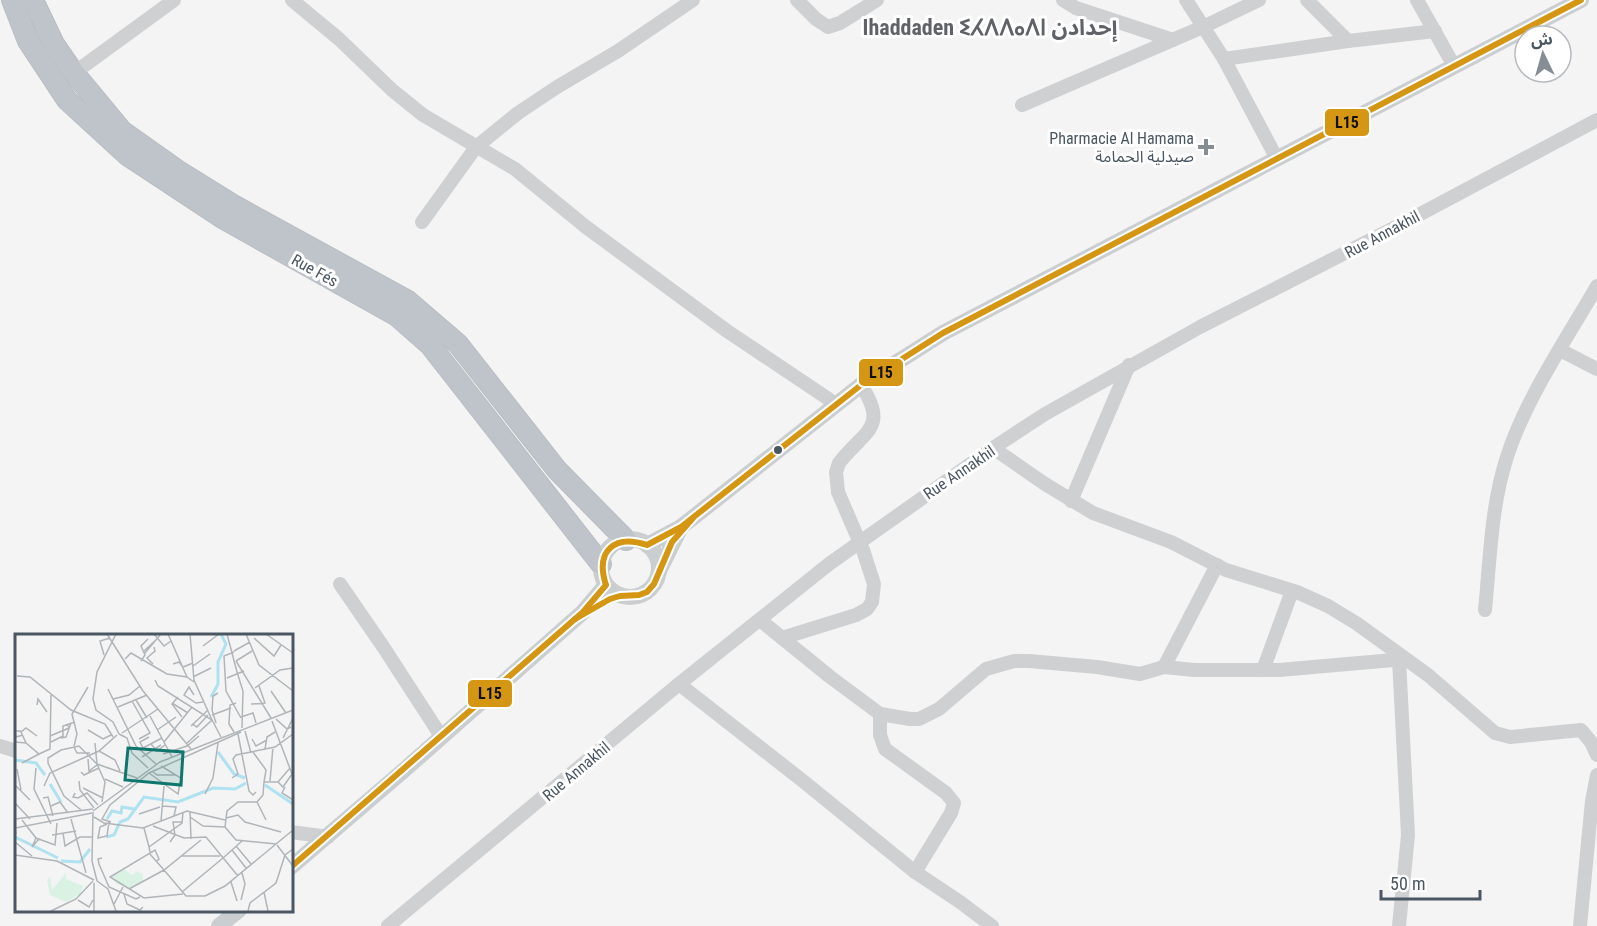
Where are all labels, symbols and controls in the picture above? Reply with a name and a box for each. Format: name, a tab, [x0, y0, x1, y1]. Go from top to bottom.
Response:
district label: Ihaddaden ⵉⵃⴷⴷⴰⴷⵏ إحدادن	[863, 15, 1118, 43]
north arrow	[1513, 24, 1573, 84]
text: ش	[1530, 29, 1554, 50]
line badge: L15	[1324, 108, 1370, 137]
text: L15	[1335, 113, 1359, 132]
place label: Pharmacie Al Hamama صيدلية الحمامة	[1049, 129, 1194, 166]
marker: Pharmacie Al Hamama صيدلية الحمامة	[1199, 140, 1213, 154]
street label: Rue Annakhil	[1342, 207, 1423, 262]
street label: Rue Fés	[288, 250, 341, 291]
line badge: L15	[858, 358, 904, 387]
text: L15	[869, 363, 893, 382]
street label: Rue Annakhil	[920, 442, 999, 503]
unlabelled marker	[772, 444, 784, 456]
inset map	[15, 634, 292, 911]
line badge: L15	[467, 679, 513, 708]
text: L15	[478, 684, 502, 703]
street label: Rue Annakhil	[539, 738, 614, 805]
scale bar	[1381, 863, 1480, 901]
text: 50 m	[1390, 873, 1425, 894]

